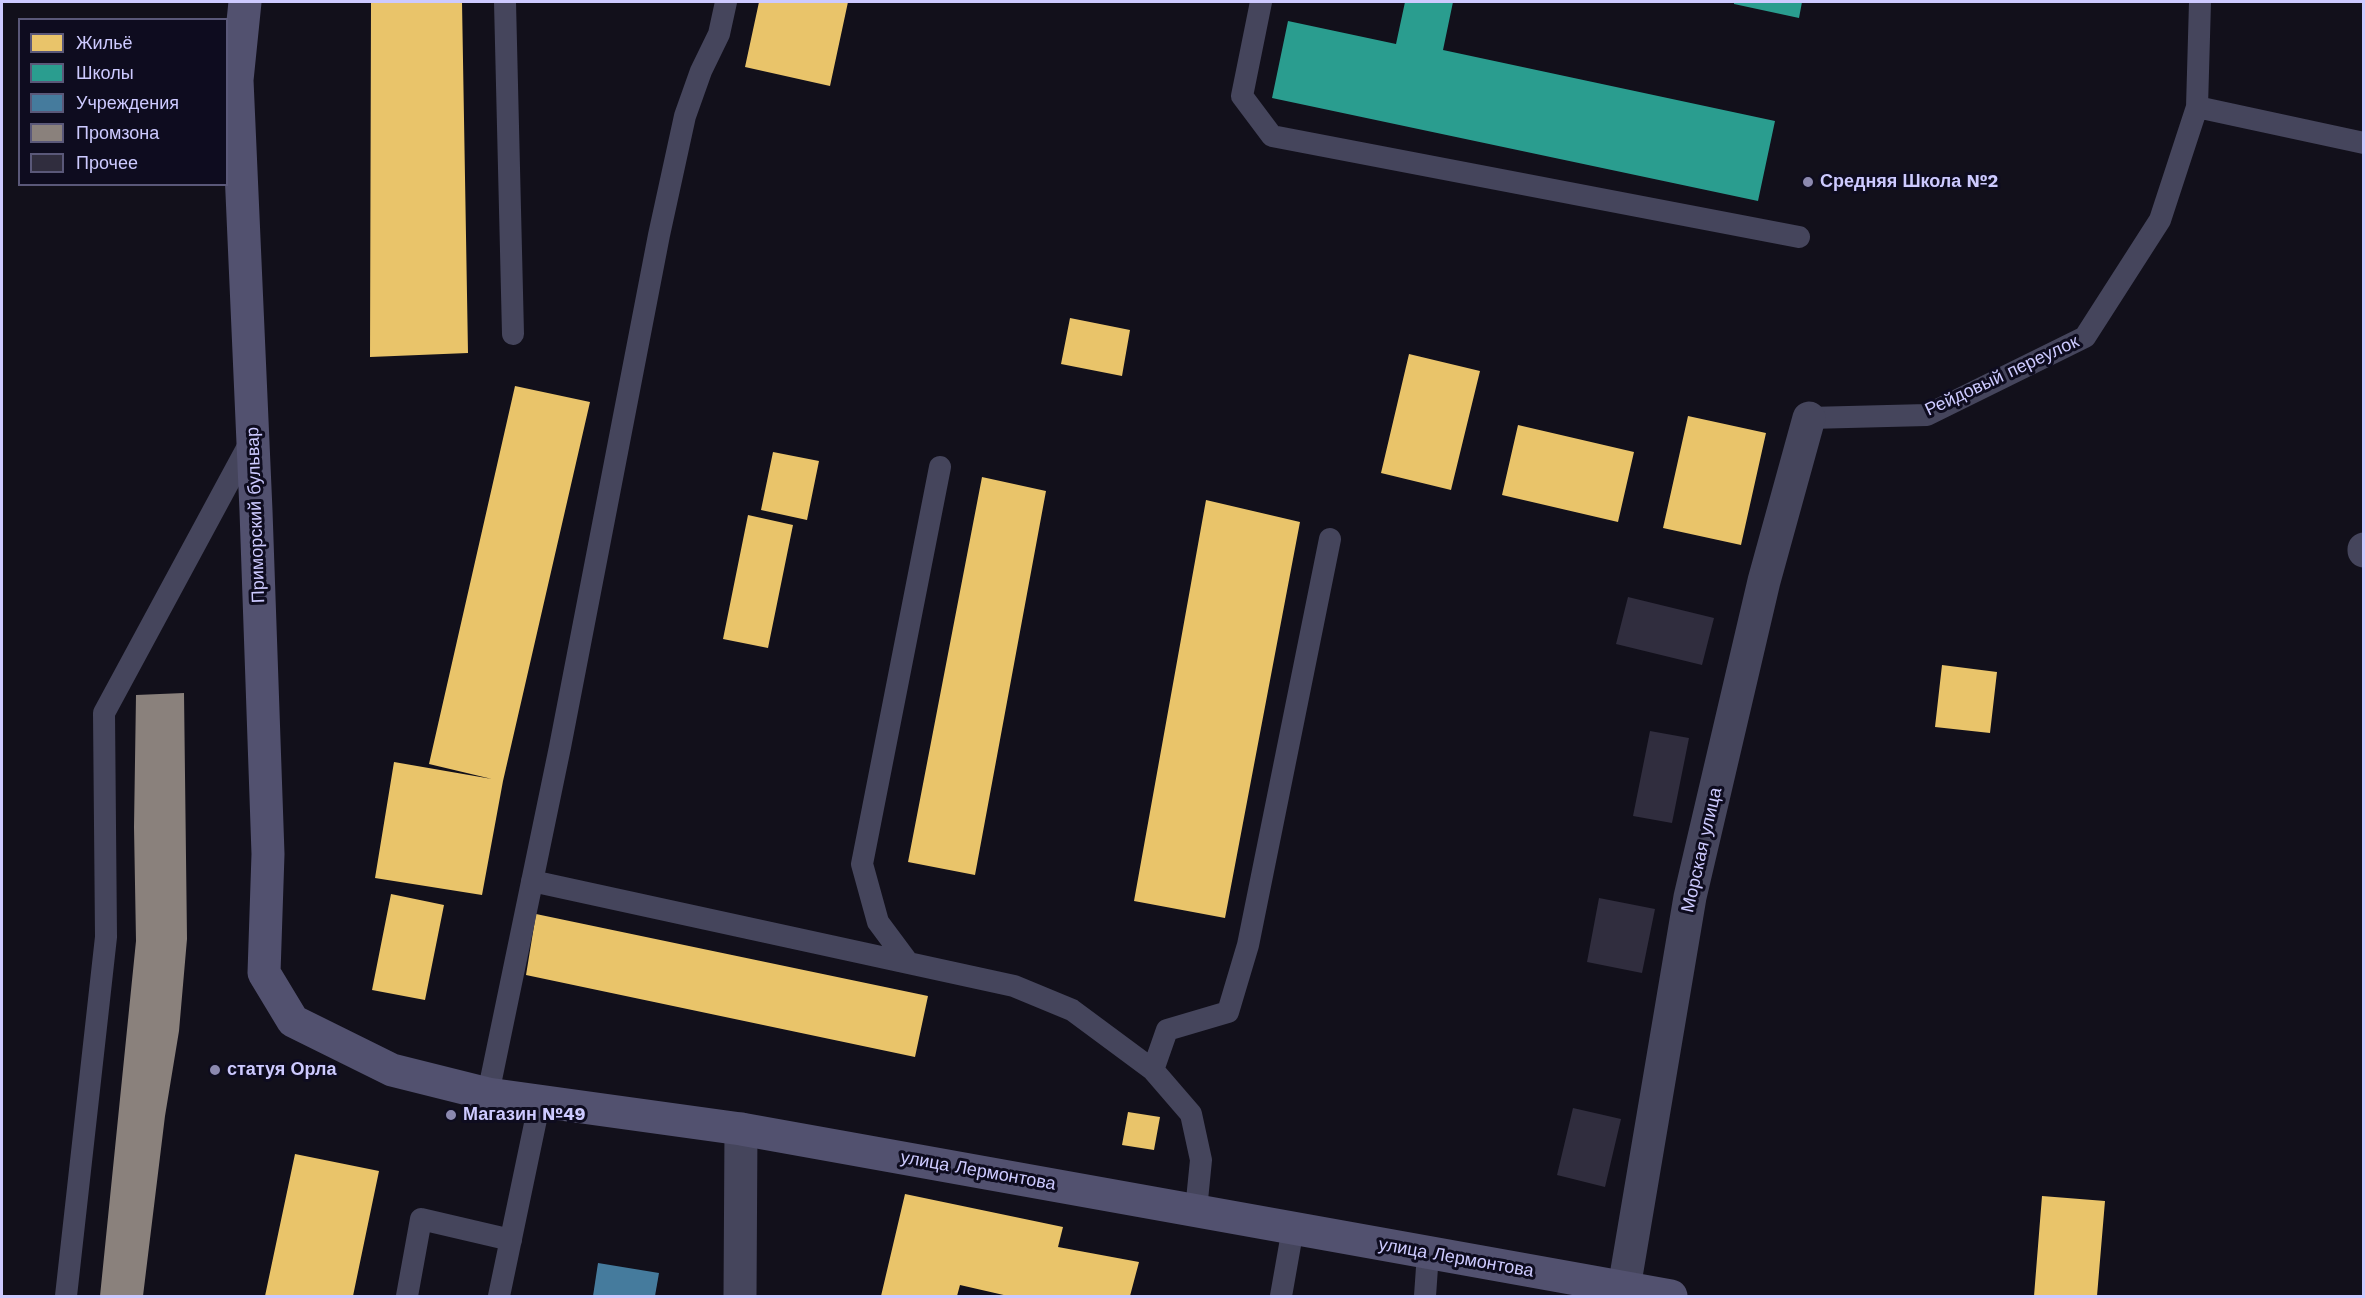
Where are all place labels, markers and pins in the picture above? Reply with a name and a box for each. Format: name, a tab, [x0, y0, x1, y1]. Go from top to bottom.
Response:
place label: Средняя Школа №2	[1820, 171, 1998, 193]
marker: Средняя Школа №2	[1801, 175, 1815, 189]
place label: статуя Орла	[227, 1059, 337, 1081]
marker: статуя Орла	[208, 1063, 222, 1077]
place label: Магазин №49	[463, 1104, 586, 1126]
marker: Магазин №49	[444, 1108, 458, 1122]

